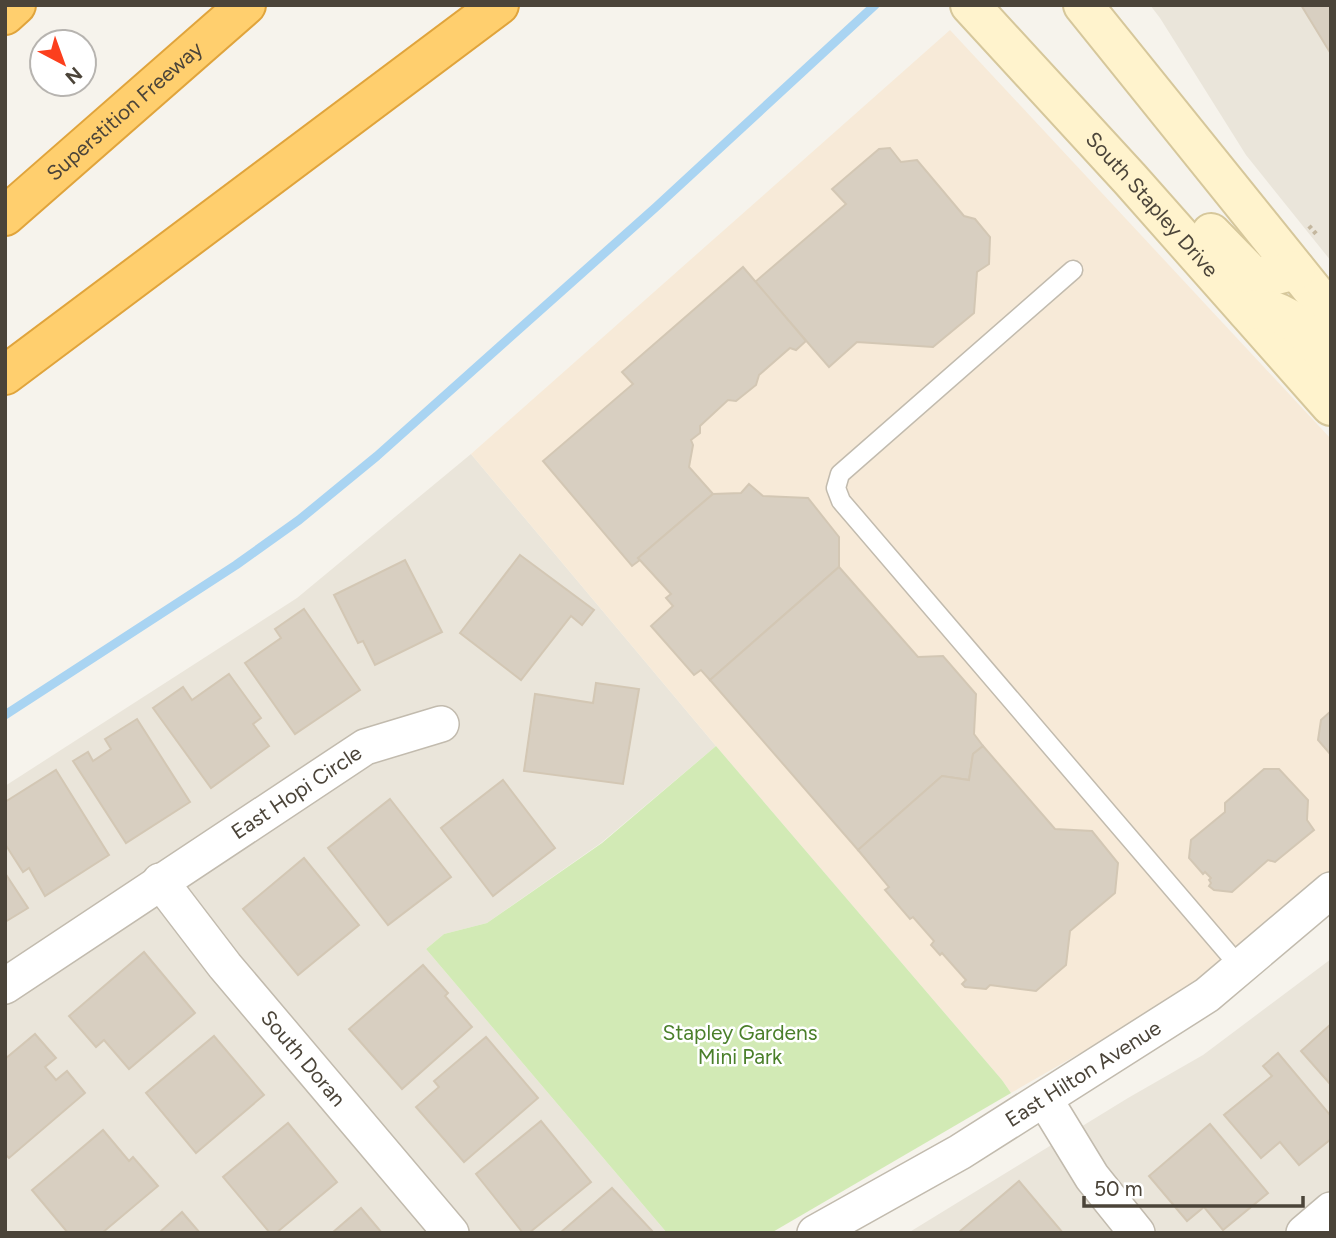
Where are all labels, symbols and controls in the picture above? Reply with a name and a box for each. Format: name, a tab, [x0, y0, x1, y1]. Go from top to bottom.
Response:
north arrow	[28, 28, 98, 98]
street label: Superstition Freeway	[41, 36, 207, 186]
text: N	[61, 62, 87, 89]
street label: South Stapley Drive	[1081, 126, 1224, 282]
street label: East Hopi Circle	[226, 740, 366, 844]
street label: South Doran	[256, 1005, 351, 1111]
street label: East Hilton Avenue	[1000, 1015, 1165, 1132]
park label: Stapley Gardens Mini Park	[663, 1020, 817, 1069]
scale bar	[1084, 1164, 1303, 1208]
text: 50 m	[1094, 1176, 1143, 1201]

